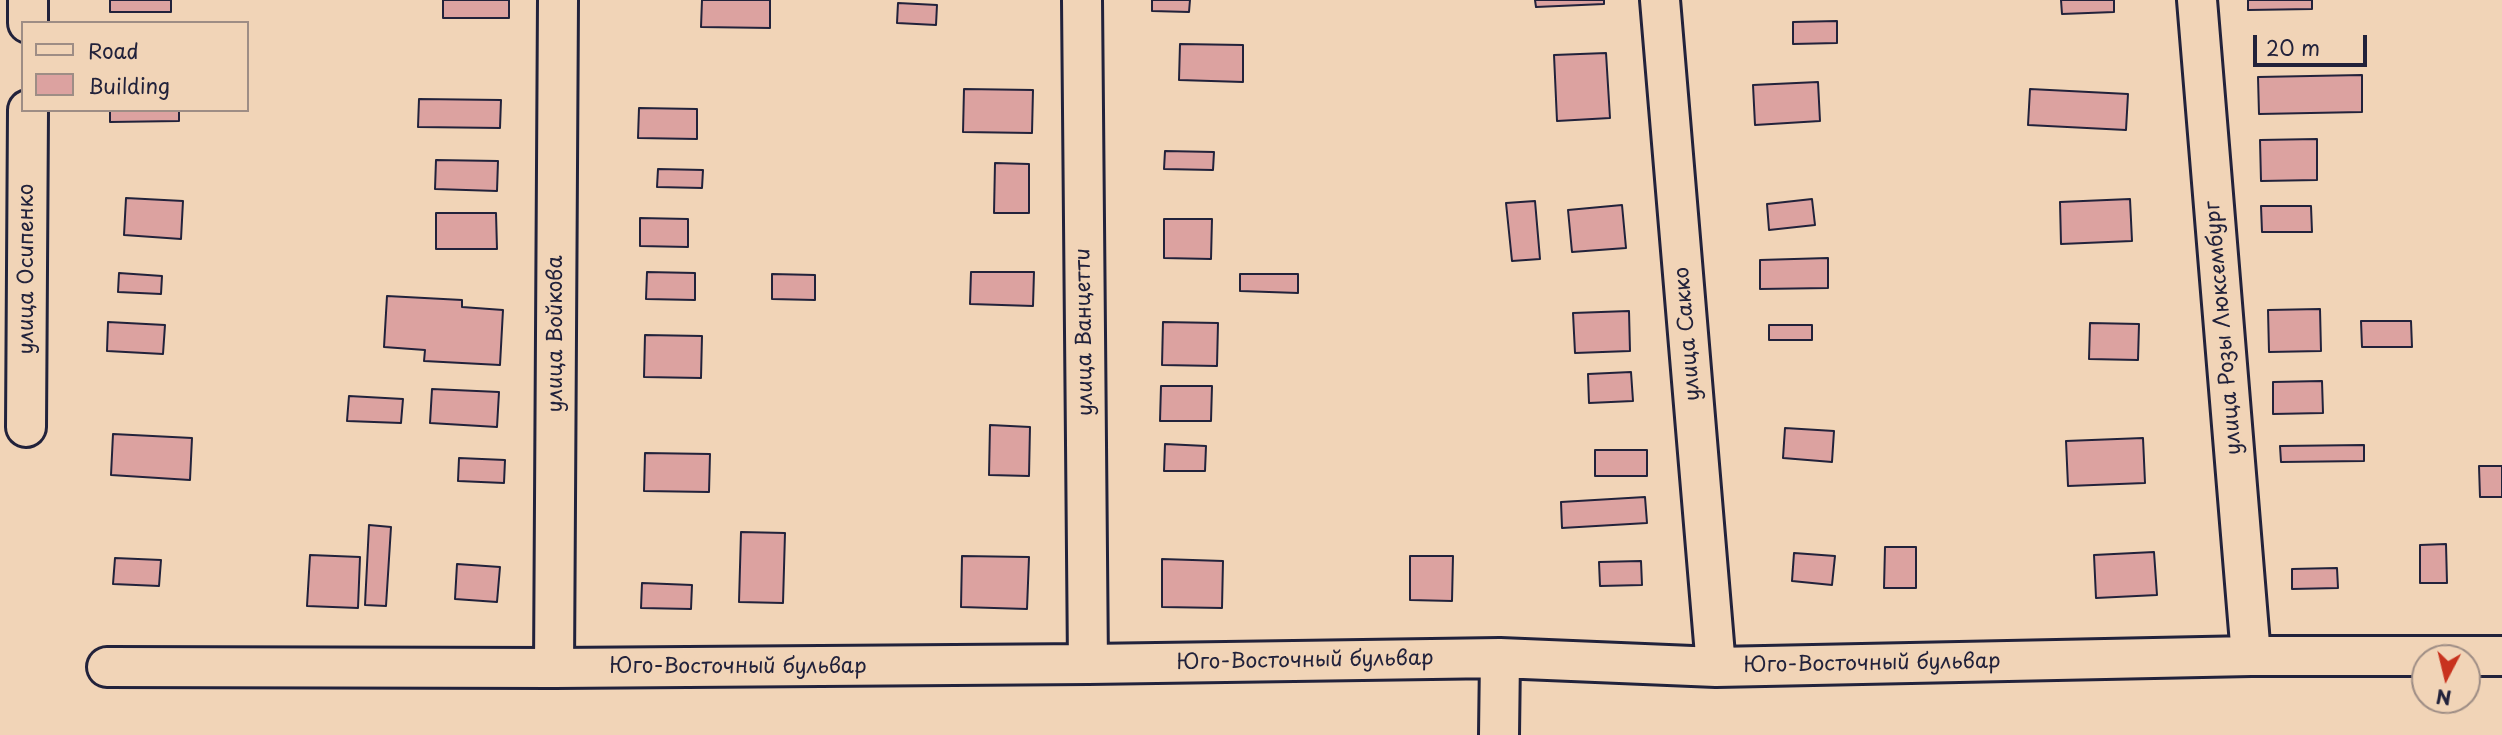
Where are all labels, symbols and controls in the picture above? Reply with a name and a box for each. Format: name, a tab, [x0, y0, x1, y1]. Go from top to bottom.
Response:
legend	[21, 21, 248, 112]
scale bar	[2257, 21, 2371, 65]
text: 20 m	[2266, 31, 2320, 63]
text: Road	[88, 34, 139, 66]
text: Building	[88, 69, 170, 101]
street label: улица Осипенко	[14, 184, 40, 354]
street label: улица Розы Люксембург	[2200, 200, 2248, 456]
street label: улица Ванцетти	[1071, 248, 1099, 416]
street label: улица Войкова	[543, 256, 569, 412]
street label: улица Сакко	[1670, 266, 1706, 402]
north arrow	[2411, 644, 2481, 714]
street label: Юго-Восточный бульвар	[1176, 646, 1434, 676]
street label: Юго-Восточный бульвар	[1743, 649, 2001, 679]
street label: Юго-Восточный бульвар	[609, 654, 867, 680]
text: N	[2435, 683, 2453, 713]

